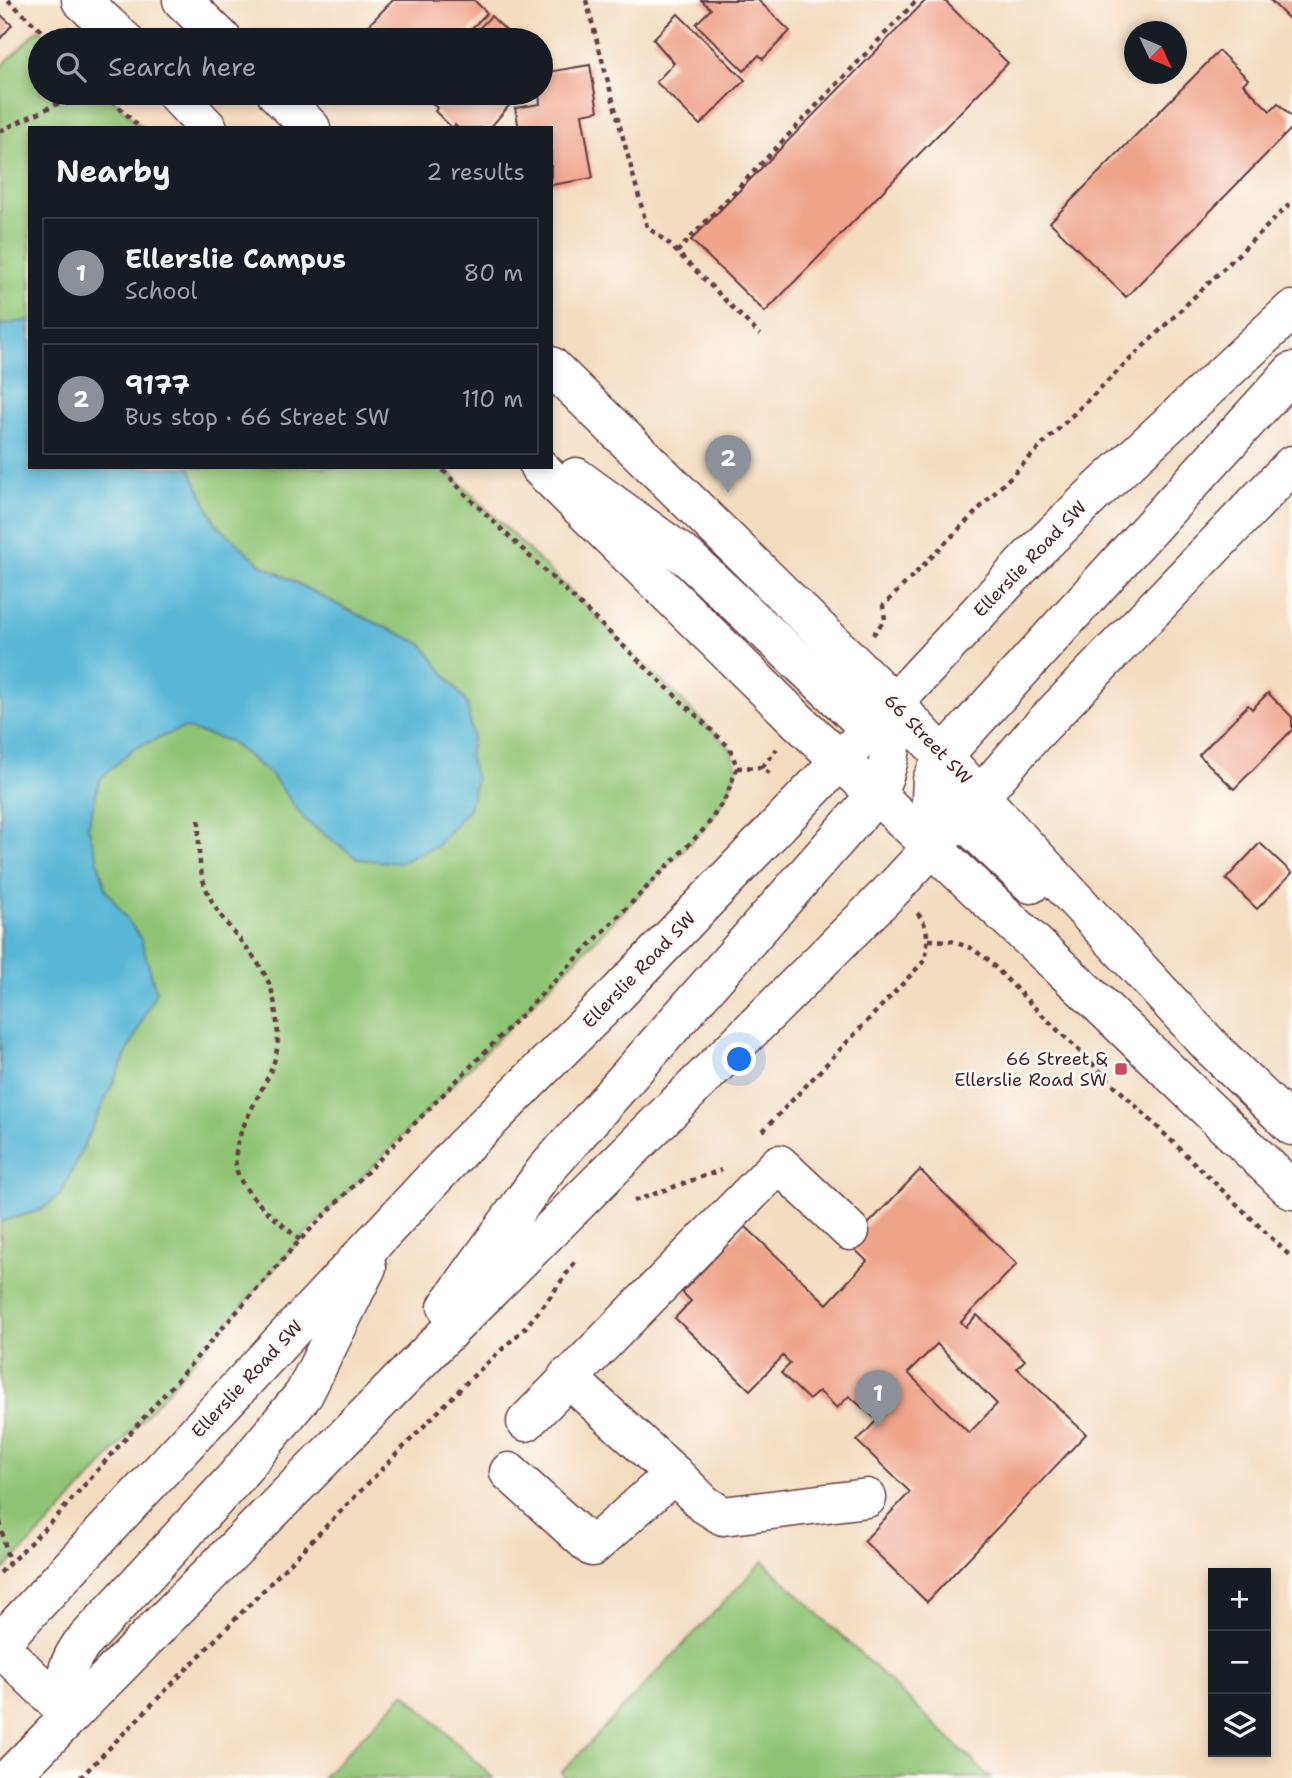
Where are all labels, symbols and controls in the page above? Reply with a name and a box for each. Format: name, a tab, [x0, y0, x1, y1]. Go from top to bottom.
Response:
north arrow	[1124, 21, 1187, 84]
search box	[28, 28, 553, 105]
icon: search	[52, 48, 90, 86]
text: Search here	[108, 49, 257, 84]
text: Nearby	[56, 151, 171, 192]
text: 2 results	[426, 157, 525, 187]
text: Ellerslie Campus	[125, 241, 346, 276]
text: 1	[76, 258, 86, 288]
text: 80 m	[464, 258, 523, 288]
text: School	[125, 276, 197, 306]
text: 9177	[125, 367, 190, 402]
text: 2	[73, 384, 89, 414]
text: 110 m	[461, 384, 523, 414]
text: Bus stop · 66 Street SW	[125, 402, 390, 432]
pin: 2	[705, 435, 751, 493]
street label: Ellerslie Road SW	[968, 496, 1092, 622]
street label: 66 Street SW	[879, 689, 977, 789]
street label: Ellerslie Road SW	[577, 907, 701, 1033]
your location	[722, 1042, 756, 1076]
place label: 66 Street & Ellerslie Road SW	[954, 1047, 1108, 1092]
marker: 66 Street & Ellerslie Road SW	[1113, 1061, 1129, 1077]
street label: Ellerslie Road SW	[186, 1315, 308, 1443]
pin: 1	[855, 1370, 901, 1428]
map controls	[1208, 1568, 1271, 1757]
button: +	[1208, 1568, 1271, 1631]
button: −	[1208, 1631, 1271, 1694]
button: layers	[1208, 1694, 1271, 1757]

